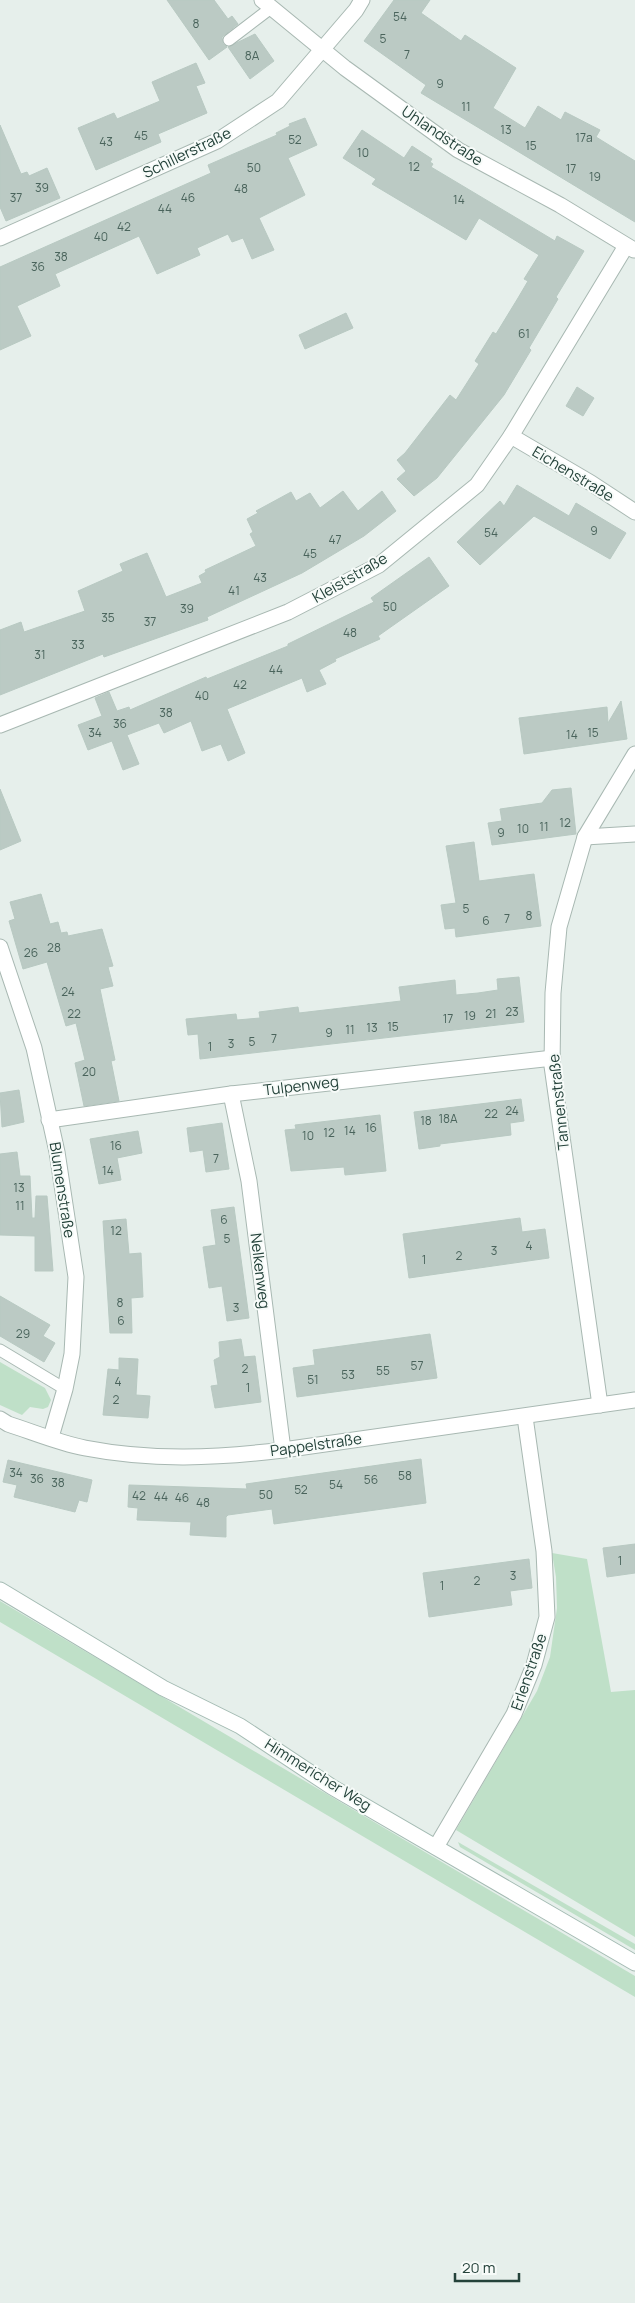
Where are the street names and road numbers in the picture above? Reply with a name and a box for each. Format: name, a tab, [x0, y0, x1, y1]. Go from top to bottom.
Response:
street label: Uhlandstraße	[397, 101, 487, 171]
street label: Schillerstraße	[139, 122, 235, 183]
street label: Eichenstraße	[529, 441, 618, 506]
street label: Kleiststraße	[308, 547, 391, 608]
street label: Tannenstraße	[543, 1053, 574, 1151]
street label: Tulpenweg	[262, 1070, 340, 1101]
street label: Blumenstraße	[45, 1140, 80, 1240]
street label: Nelkenweg	[245, 1232, 276, 1310]
street label: Pappelstraße	[269, 1428, 363, 1461]
street label: Erlenstraße	[506, 1630, 552, 1713]
street label: Himmericher Weg	[261, 1733, 376, 1816]

